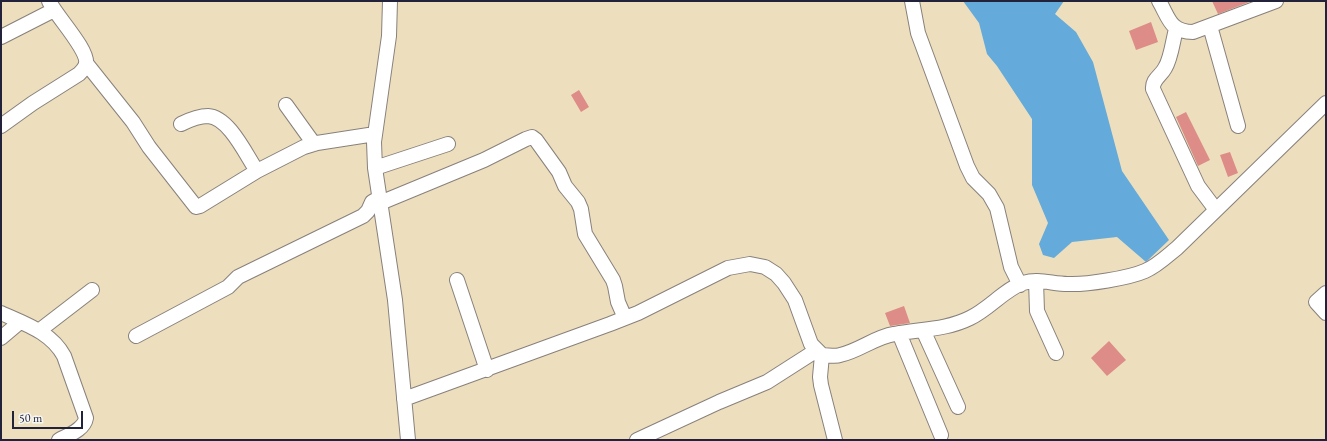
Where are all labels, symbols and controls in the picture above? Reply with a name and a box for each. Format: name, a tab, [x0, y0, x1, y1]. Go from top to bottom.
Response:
scale bar	[14, 403, 85, 429]
text: 50 m	[19, 410, 42, 426]

